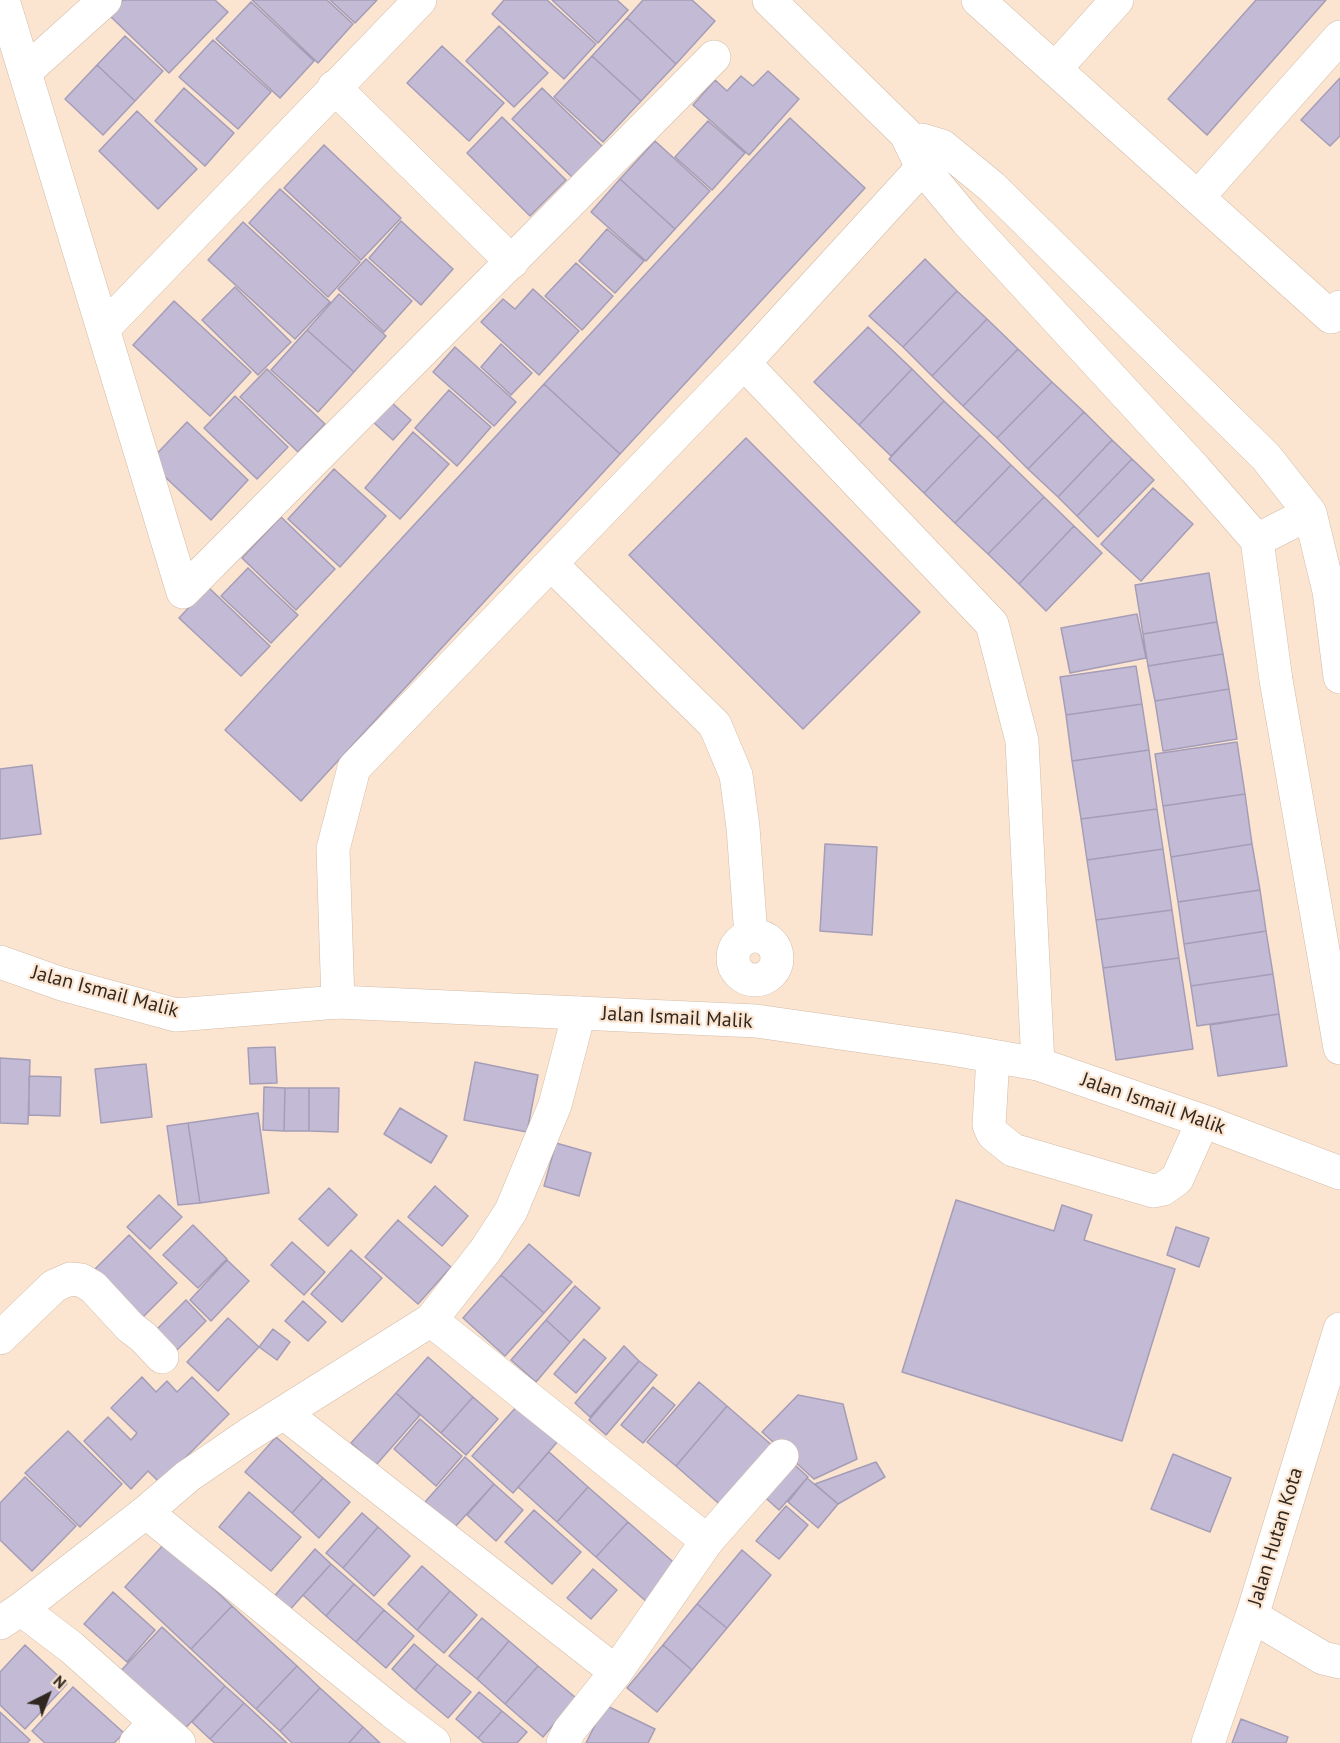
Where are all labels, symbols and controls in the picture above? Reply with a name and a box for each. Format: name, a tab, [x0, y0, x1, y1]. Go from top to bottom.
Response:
street label: Jalan Ismail Malik	[29, 961, 181, 1023]
street label: Jalan Ismail Malik	[601, 1002, 753, 1034]
street label: Jalan Ismail Malik	[1078, 1068, 1228, 1140]
street label: Jalan Hutan Kota	[1244, 1465, 1308, 1609]
north arrow	[18, 1665, 78, 1725]
text: N	[49, 1671, 71, 1693]

